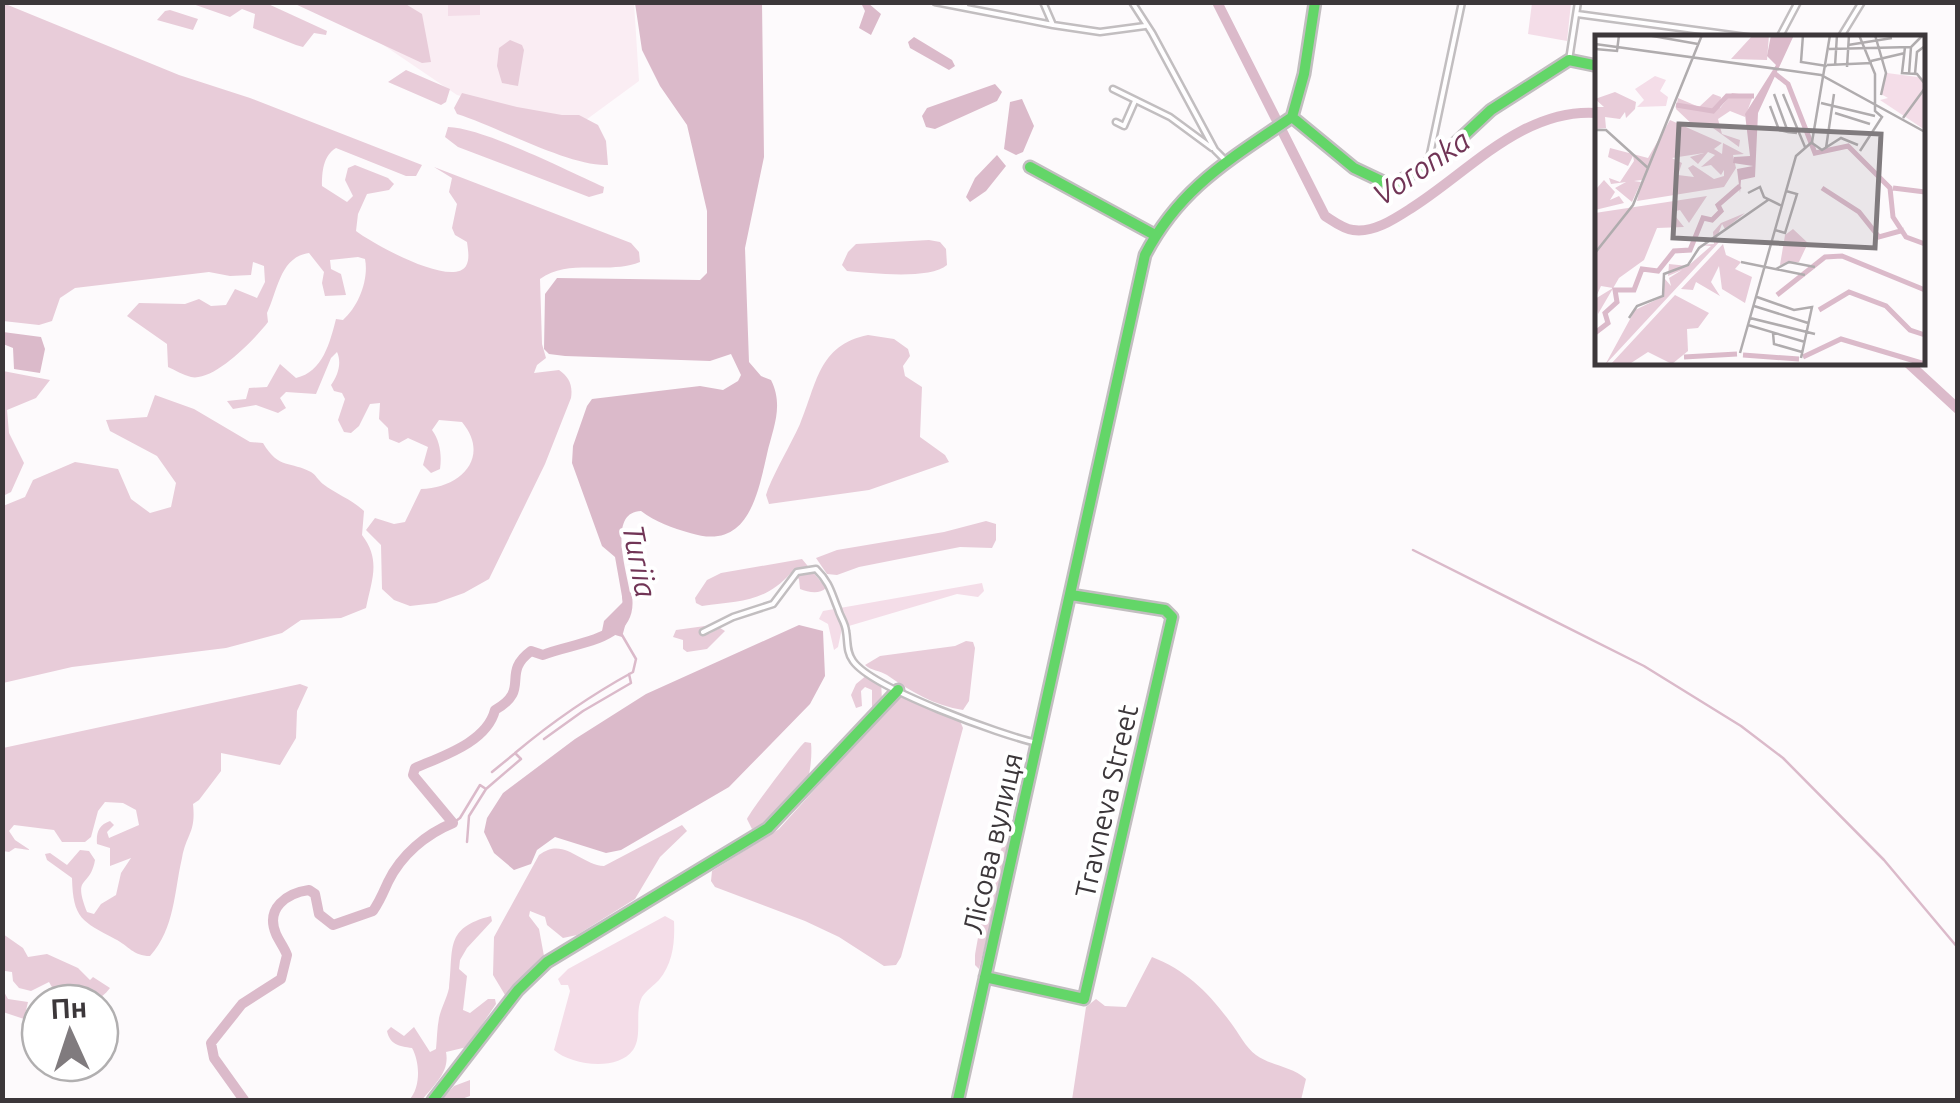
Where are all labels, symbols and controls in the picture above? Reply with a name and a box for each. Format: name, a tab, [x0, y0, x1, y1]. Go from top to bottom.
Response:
inset map	[1595, 35, 1925, 365]
water label: Voronka	[1366, 122, 1476, 212]
water label: Turiia	[616, 522, 664, 600]
street label: Travneva Street	[1069, 701, 1143, 901]
street label: Лісова вулиця	[956, 750, 1028, 936]
north arrow	[20, 983, 120, 1083]
text: Пн	[50, 991, 88, 1024]

